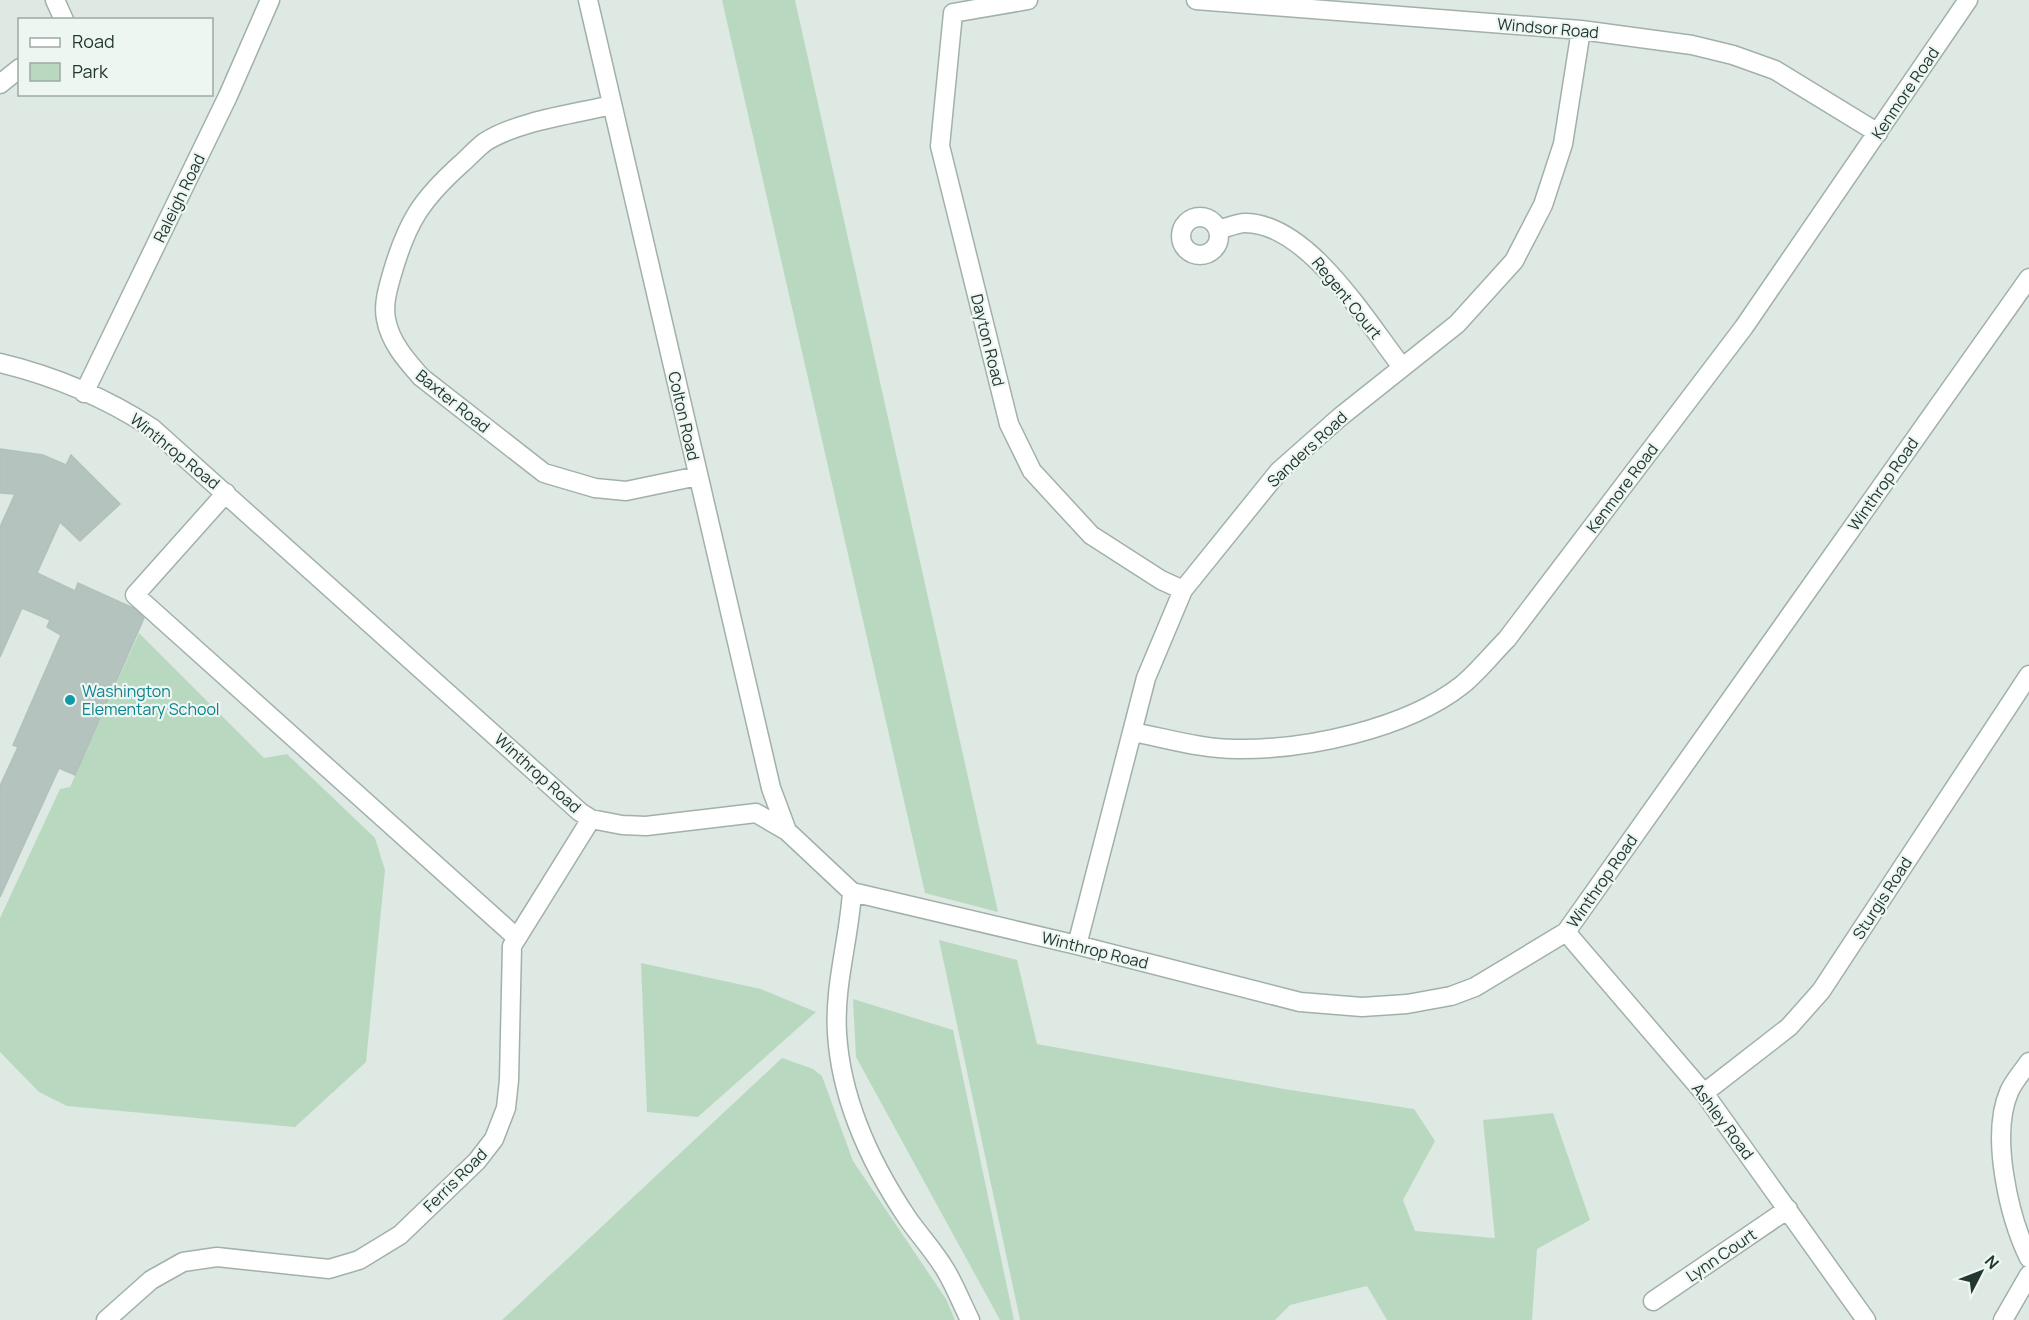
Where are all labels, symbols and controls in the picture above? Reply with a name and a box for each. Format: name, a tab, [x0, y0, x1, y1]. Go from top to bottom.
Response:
street label: Windsor Road	[1496, 13, 1600, 43]
legend	[18, 18, 213, 96]
text: Road	[72, 29, 115, 53]
street label: Kenmore Road	[1866, 43, 1944, 143]
text: Park	[72, 59, 109, 83]
street label: Raleigh Road	[148, 150, 210, 246]
street label: Regent Court	[1307, 252, 1387, 344]
street label: Dayton Road	[966, 292, 1010, 388]
street label: Baxter Road	[411, 364, 495, 438]
street label: Colton Road	[663, 369, 705, 463]
street label: Sanders Road	[1262, 406, 1352, 492]
street label: Winthrop Road	[126, 408, 224, 494]
street label: Winthrop Road	[1843, 433, 1923, 535]
street label: Kenmore Road	[1581, 439, 1663, 537]
place label: Washington Elementary School	[82, 680, 220, 720]
marker: Washington Elementary School	[63, 693, 77, 707]
street label: Winthrop Road	[490, 728, 586, 818]
street label: Winthrop Road	[1562, 830, 1642, 932]
street label: Sturgis Road	[1847, 853, 1917, 943]
street label: Winthrop Road	[1039, 926, 1151, 974]
street label: Ashley Road	[1687, 1078, 1759, 1164]
street label: Ferris Road	[418, 1143, 492, 1217]
street label: Lynn Court	[1681, 1223, 1761, 1287]
north arrow	[1951, 1242, 2011, 1302]
text: N	[1980, 1250, 2004, 1274]

